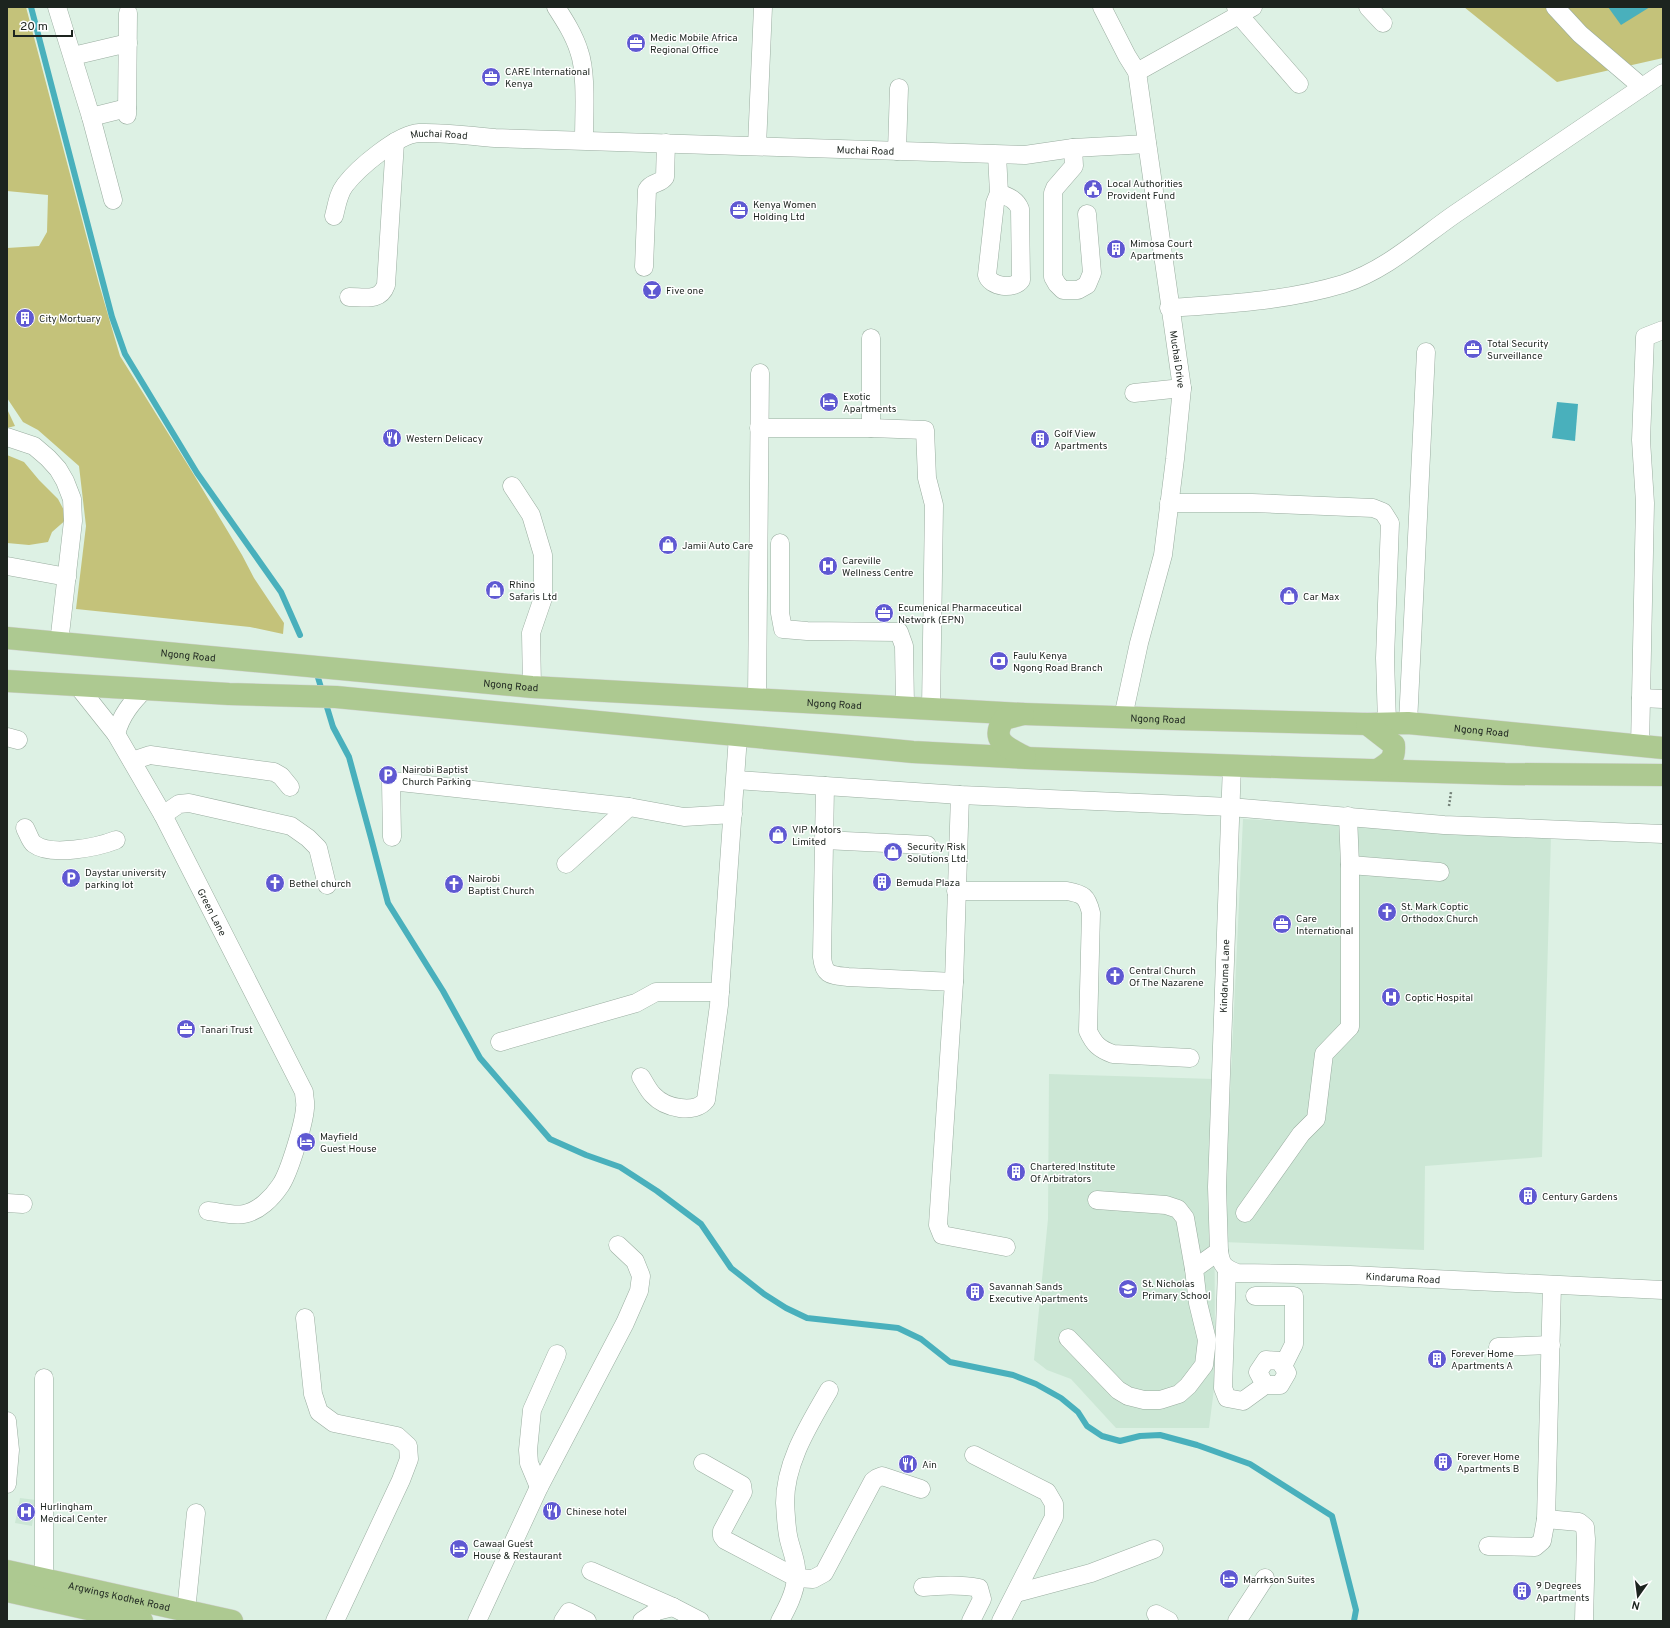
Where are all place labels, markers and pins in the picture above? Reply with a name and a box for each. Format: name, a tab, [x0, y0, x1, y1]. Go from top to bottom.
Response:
office icon: Medic Mobile Africa Regional Office	[625, 32, 647, 54]
place label: Medic Mobile Africa Regional Office	[650, 32, 737, 57]
office icon: CARE International Kenya	[480, 66, 502, 88]
place label: CARE International Kenya	[505, 66, 590, 91]
public building icon: Local Authorities Provident Fund	[1082, 178, 1104, 200]
place label: Local Authorities Provident Fund	[1107, 178, 1183, 203]
office icon: Kenya Women Holding Ltd	[728, 199, 750, 221]
place label: Kenya Women Holding Ltd	[753, 199, 816, 224]
building icon: Mimosa Court Apartments	[1105, 238, 1127, 260]
place label: Mimosa Court Apartments	[1130, 238, 1193, 263]
bar icon: Five one	[641, 279, 663, 301]
place label: Five one	[666, 285, 704, 298]
building icon: City Mortuary	[14, 307, 36, 329]
place label: City Mortuary	[39, 313, 101, 326]
office icon: Total Security Surveillance	[1462, 338, 1484, 360]
place label: Total Security Surveillance	[1487, 338, 1549, 363]
hotel icon: Exotic Apartments	[818, 391, 840, 413]
place label: Exotic Apartments	[843, 391, 897, 416]
restaurant icon: Western Delicacy	[381, 427, 403, 449]
building icon: Golf View Apartments	[1029, 428, 1051, 450]
place label: Golf View Apartments	[1054, 428, 1108, 453]
place label: Western Delicacy	[406, 433, 483, 446]
shop icon: Jamii Auto Care	[657, 534, 679, 556]
place label: Jamii Auto Care	[682, 540, 753, 553]
hospital icon: Careville Wellness Centre	[817, 555, 839, 577]
place label: Careville Wellness Centre	[842, 555, 914, 580]
shop icon: Rhino Safaris Ltd	[484, 579, 506, 601]
place label: Rhino Safaris Ltd	[509, 579, 557, 604]
shop icon: Car Max	[1278, 585, 1300, 607]
place label: Car Max	[1303, 591, 1339, 604]
office icon: Ecumenical Pharmaceutical Network (EPN)	[873, 602, 895, 624]
place label: Ecumenical Pharmaceutical Network (EPN)	[898, 602, 1022, 627]
bank icon: Faulu Kenya Ngong Road Branch	[988, 650, 1010, 672]
place label: Faulu Kenya Ngong Road Branch	[1013, 650, 1103, 675]
parking icon: Nairobi Baptist Church Parking	[377, 764, 399, 786]
place label: Nairobi Baptist Church Parking	[402, 764, 471, 789]
shop icon: VIP Motors Limited	[767, 824, 789, 846]
place label: VIP Motors Limited	[792, 824, 841, 849]
shop icon: Security Risk Solutions Ltd.	[882, 841, 904, 863]
place label: Security Risk Solutions Ltd.	[907, 841, 968, 866]
parking icon: Daystar university parking lot	[60, 867, 82, 889]
place label: Daystar university parking lot	[85, 867, 166, 892]
building icon: Bemuda Plaza	[871, 871, 893, 893]
church icon: Bethel church	[264, 872, 286, 894]
church icon: Nairobi Baptist Church	[443, 873, 465, 895]
place label: Nairobi Baptist Church	[468, 873, 535, 898]
place label: Bemuda Plaza	[896, 877, 960, 890]
place label: Bethel church	[289, 878, 351, 891]
church icon: St. Mark Coptic Orthodox Church	[1376, 901, 1398, 923]
place label: St. Mark Coptic Orthodox Church	[1401, 901, 1478, 926]
office icon: Care International	[1271, 913, 1293, 935]
place label: Care International	[1296, 913, 1353, 938]
church icon: Central Church Of The Nazarene	[1104, 965, 1126, 987]
place label: Central Church Of The Nazarene	[1129, 965, 1204, 990]
hospital icon: Coptic Hospital	[1380, 986, 1402, 1008]
place label: Coptic Hospital	[1405, 992, 1473, 1005]
office icon: Tanari Trust	[175, 1018, 197, 1040]
place label: Tanari Trust	[200, 1024, 253, 1037]
hotel icon: Mayfield Guest House	[295, 1131, 317, 1153]
place label: Mayfield Guest House	[320, 1131, 377, 1156]
building icon: Chartered Institute Of Arbitrators	[1005, 1161, 1027, 1183]
place label: Chartered Institute Of Arbitrators	[1030, 1161, 1115, 1186]
building icon: Century Gardens	[1517, 1185, 1539, 1207]
place label: Century Gardens	[1542, 1191, 1618, 1204]
school or university icon: St. Nicholas Primary School	[1117, 1278, 1139, 1300]
place label: St. Nicholas Primary School	[1142, 1278, 1211, 1303]
building icon: Savannah Sands Executive Apartments	[964, 1281, 986, 1303]
place label: Savannah Sands Executive Apartments	[989, 1281, 1088, 1306]
building icon: Forever Home Apartments A	[1426, 1348, 1448, 1370]
place label: Forever Home Apartments A	[1451, 1348, 1514, 1373]
building icon: Forever Home Apartments B	[1432, 1451, 1454, 1473]
place label: Forever Home Apartments B	[1457, 1451, 1520, 1476]
restaurant icon: Ain	[897, 1453, 919, 1475]
place label: Ain	[922, 1459, 937, 1472]
restaurant icon: Chinese hotel	[541, 1500, 563, 1522]
hospital icon: Hurlingham Medical Center	[15, 1501, 37, 1523]
place label: Hurlingham Medical Center	[40, 1501, 108, 1526]
place label: Chinese hotel	[566, 1506, 627, 1519]
hotel icon: Cawaal Guest House & Restaurant	[448, 1538, 470, 1560]
place label: Cawaal Guest House & Restaurant	[473, 1538, 562, 1563]
hotel icon: Marrkson Suites	[1218, 1568, 1240, 1590]
place label: Marrkson Suites	[1243, 1574, 1315, 1587]
building icon: 9 Degrees Apartments	[1511, 1580, 1533, 1602]
place label: 9 Degrees Apartments	[1536, 1580, 1590, 1605]

